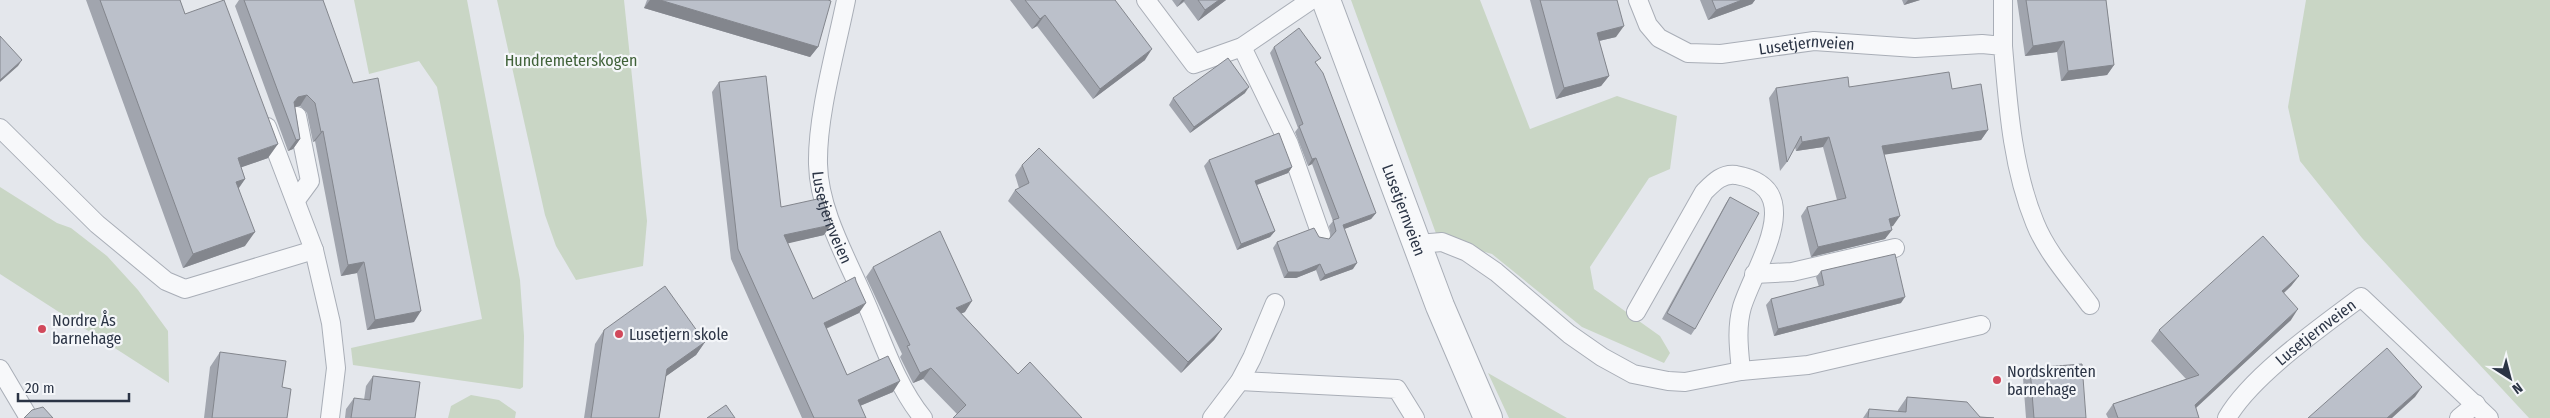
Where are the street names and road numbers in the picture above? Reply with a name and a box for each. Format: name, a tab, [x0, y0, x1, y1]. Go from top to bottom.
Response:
street label: Lusetjernveien	[1757, 31, 1855, 58]
street label: Lusetjernveien	[1378, 161, 1430, 258]
street label: Lusetjernveien	[809, 170, 856, 266]
street label: Lusetjernveien	[2271, 295, 2359, 369]

